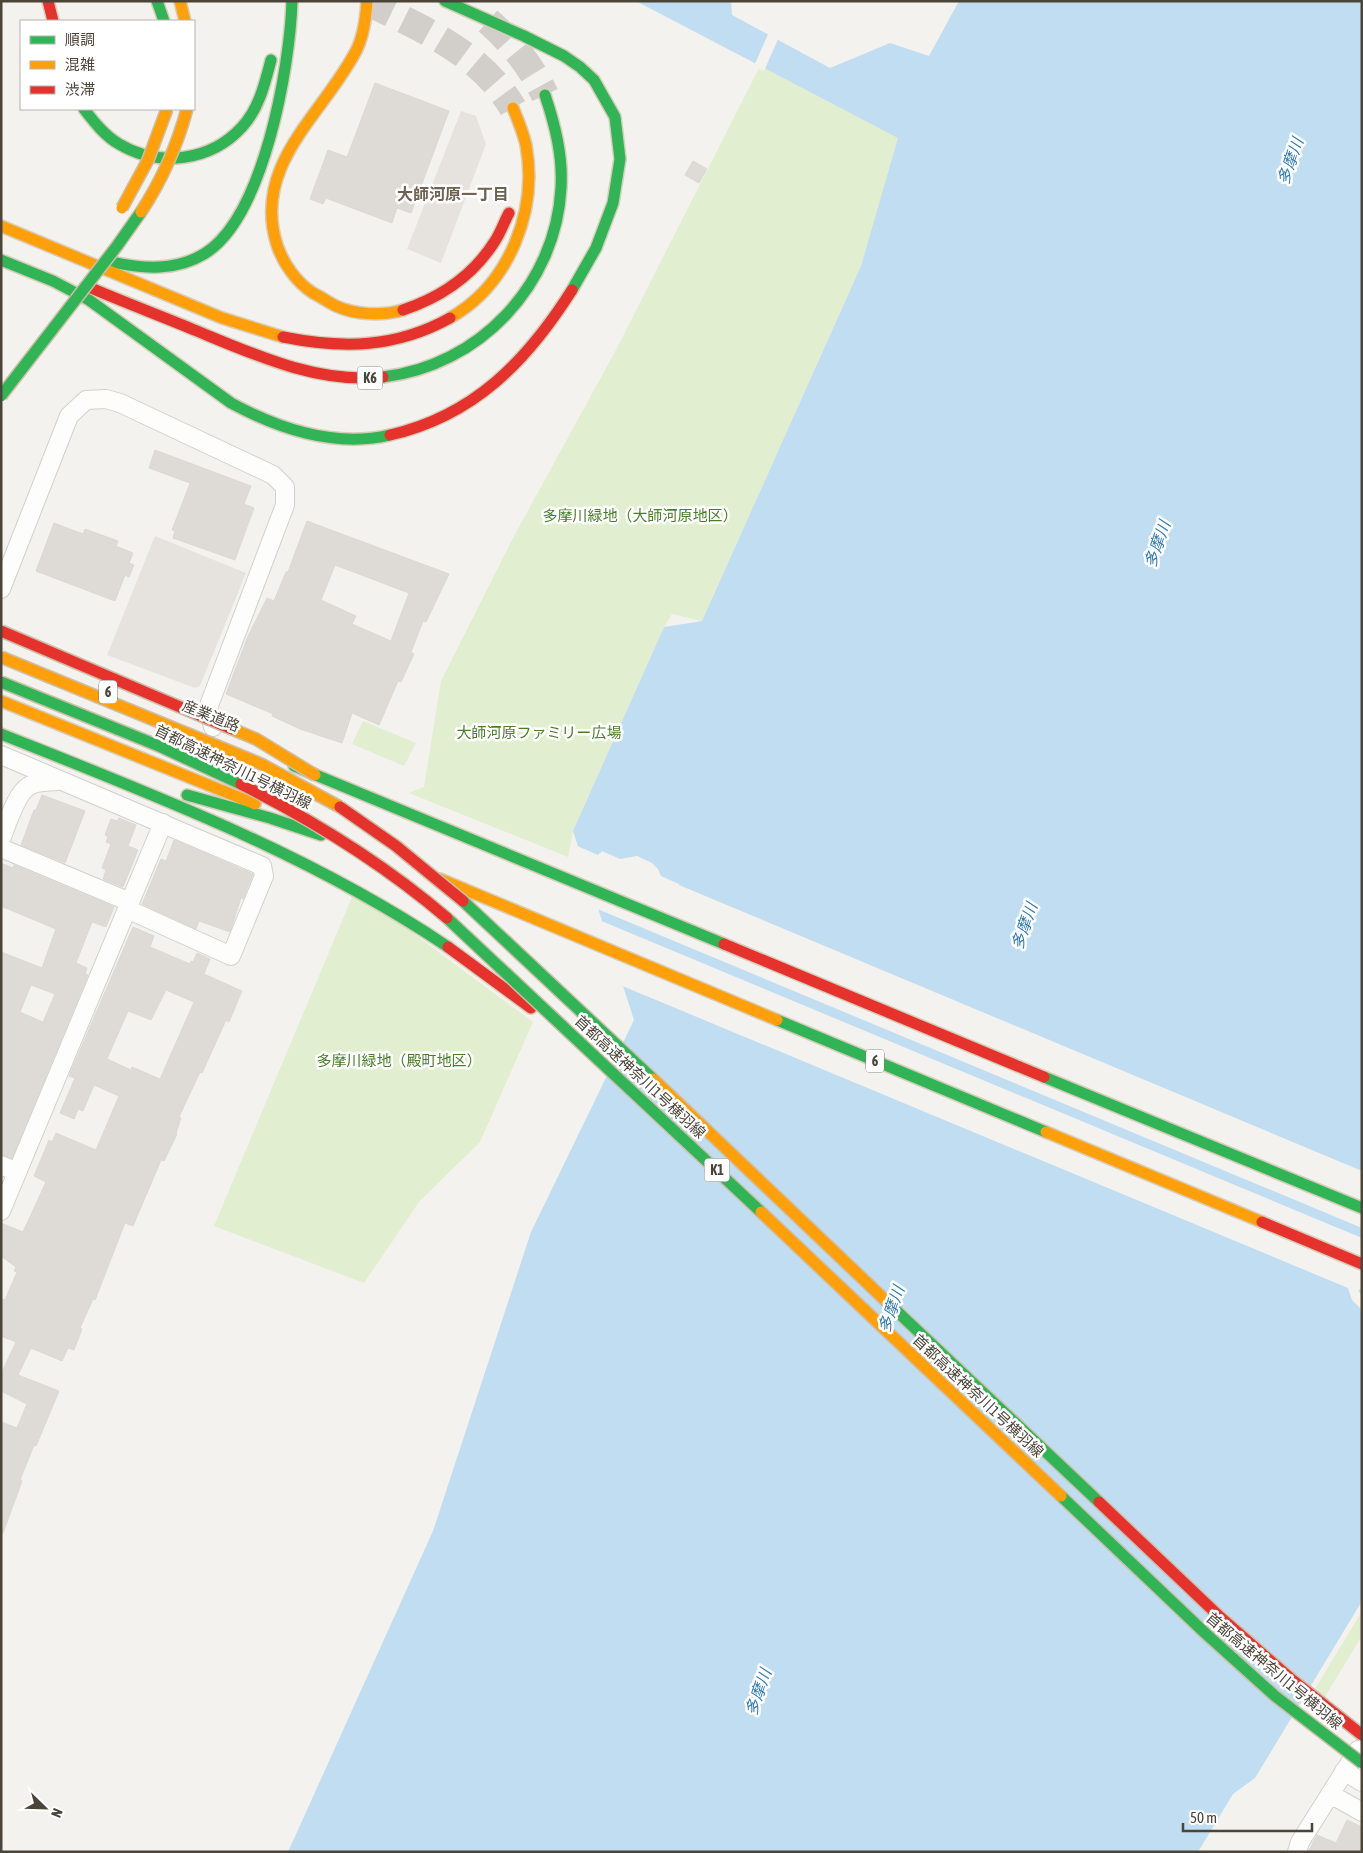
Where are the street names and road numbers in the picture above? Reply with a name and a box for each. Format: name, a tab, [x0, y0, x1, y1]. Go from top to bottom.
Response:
road number: K6	[358, 366, 382, 389]
road number: 6	[99, 680, 117, 704]
street label: 産業道路	[180, 696, 242, 735]
street label: 首都高速神奈川1号横羽線	[152, 721, 314, 812]
street label: 首都高速神奈川1号横羽線	[572, 1012, 709, 1142]
road number: 6	[866, 1050, 884, 1072]
road number: K1	[704, 1158, 730, 1182]
street label: 首都高速神奈川1号横羽線	[910, 1331, 1047, 1461]
street label: 首都高速神奈川1号横羽線	[1203, 1609, 1346, 1732]

